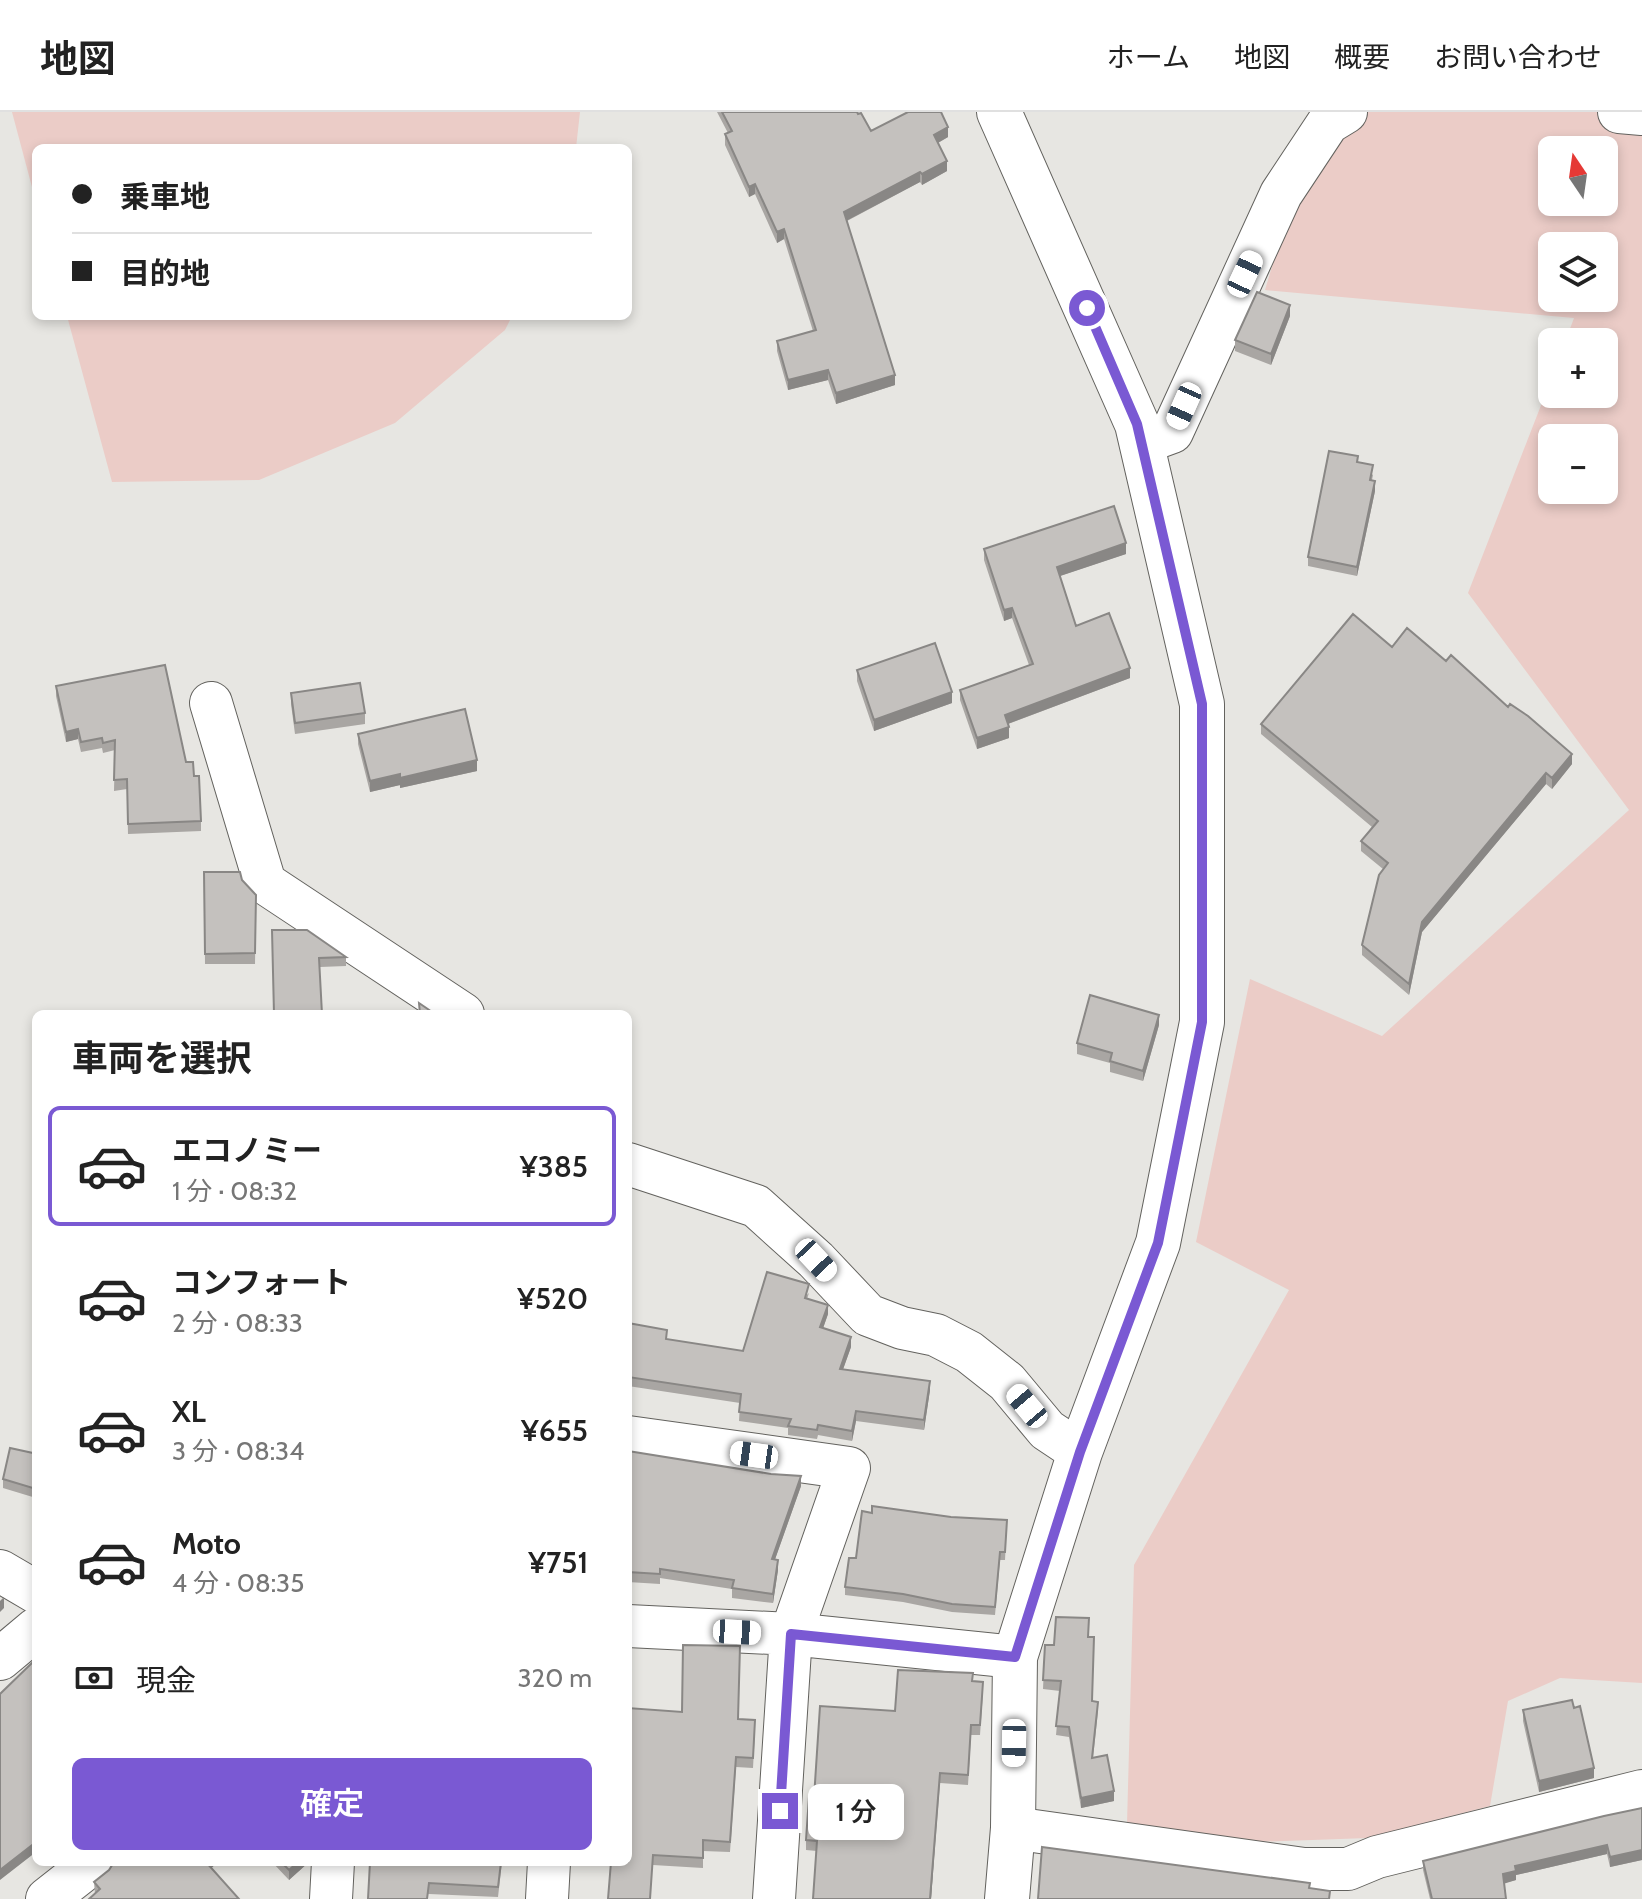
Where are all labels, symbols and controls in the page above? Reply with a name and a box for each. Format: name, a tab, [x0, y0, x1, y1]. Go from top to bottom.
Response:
text: 地図	[40, 35, 116, 82]
text: ホーム	[1107, 40, 1190, 74]
text: 地図	[1234, 40, 1290, 74]
text: 概要	[1334, 40, 1390, 74]
text: お問い合わせ	[1434, 40, 1602, 74]
north arrow	[1538, 136, 1618, 216]
map controls	[1538, 136, 1618, 504]
text: 乗車地	[120, 178, 210, 215]
button: layers	[1538, 232, 1618, 312]
car	[1224, 247, 1266, 301]
text: 目的地	[120, 255, 210, 292]
route start	[1069, 290, 1105, 326]
button: +	[1538, 328, 1618, 408]
car	[1163, 379, 1205, 433]
button: −	[1538, 424, 1618, 504]
text: 車両を選択	[72, 1036, 252, 1080]
icon: car	[76, 1130, 148, 1202]
text: エコノミー	[172, 1132, 322, 1169]
text: ¥385	[520, 1148, 588, 1185]
text: 1 分 · 08:32	[172, 1175, 297, 1207]
car	[791, 1234, 841, 1286]
icon: car	[76, 1262, 148, 1334]
text: コンフォート	[172, 1264, 351, 1301]
text: ¥520	[517, 1280, 588, 1317]
text: 2 分 · 08:33	[172, 1307, 303, 1339]
car	[1002, 1380, 1052, 1432]
text: XL	[172, 1393, 206, 1430]
icon: car	[76, 1394, 148, 1466]
text: ¥655	[521, 1412, 588, 1449]
text: 3 分 · 08:34	[172, 1435, 304, 1467]
car	[729, 1440, 779, 1470]
text: Moto	[172, 1525, 241, 1562]
icon: car	[76, 1526, 148, 1598]
text: ¥751	[528, 1544, 588, 1581]
text: 4 分 · 08:35	[172, 1567, 304, 1599]
car	[712, 1619, 762, 1645]
icon: cash	[72, 1656, 116, 1700]
text: 現金	[136, 1662, 196, 1699]
text: 320 m	[518, 1662, 592, 1694]
car	[1002, 1719, 1026, 1767]
button: 確定	[72, 1758, 592, 1850]
callout: 1 分	[808, 1783, 904, 1839]
route end	[762, 1793, 798, 1829]
text: 1 分	[835, 1796, 877, 1828]

